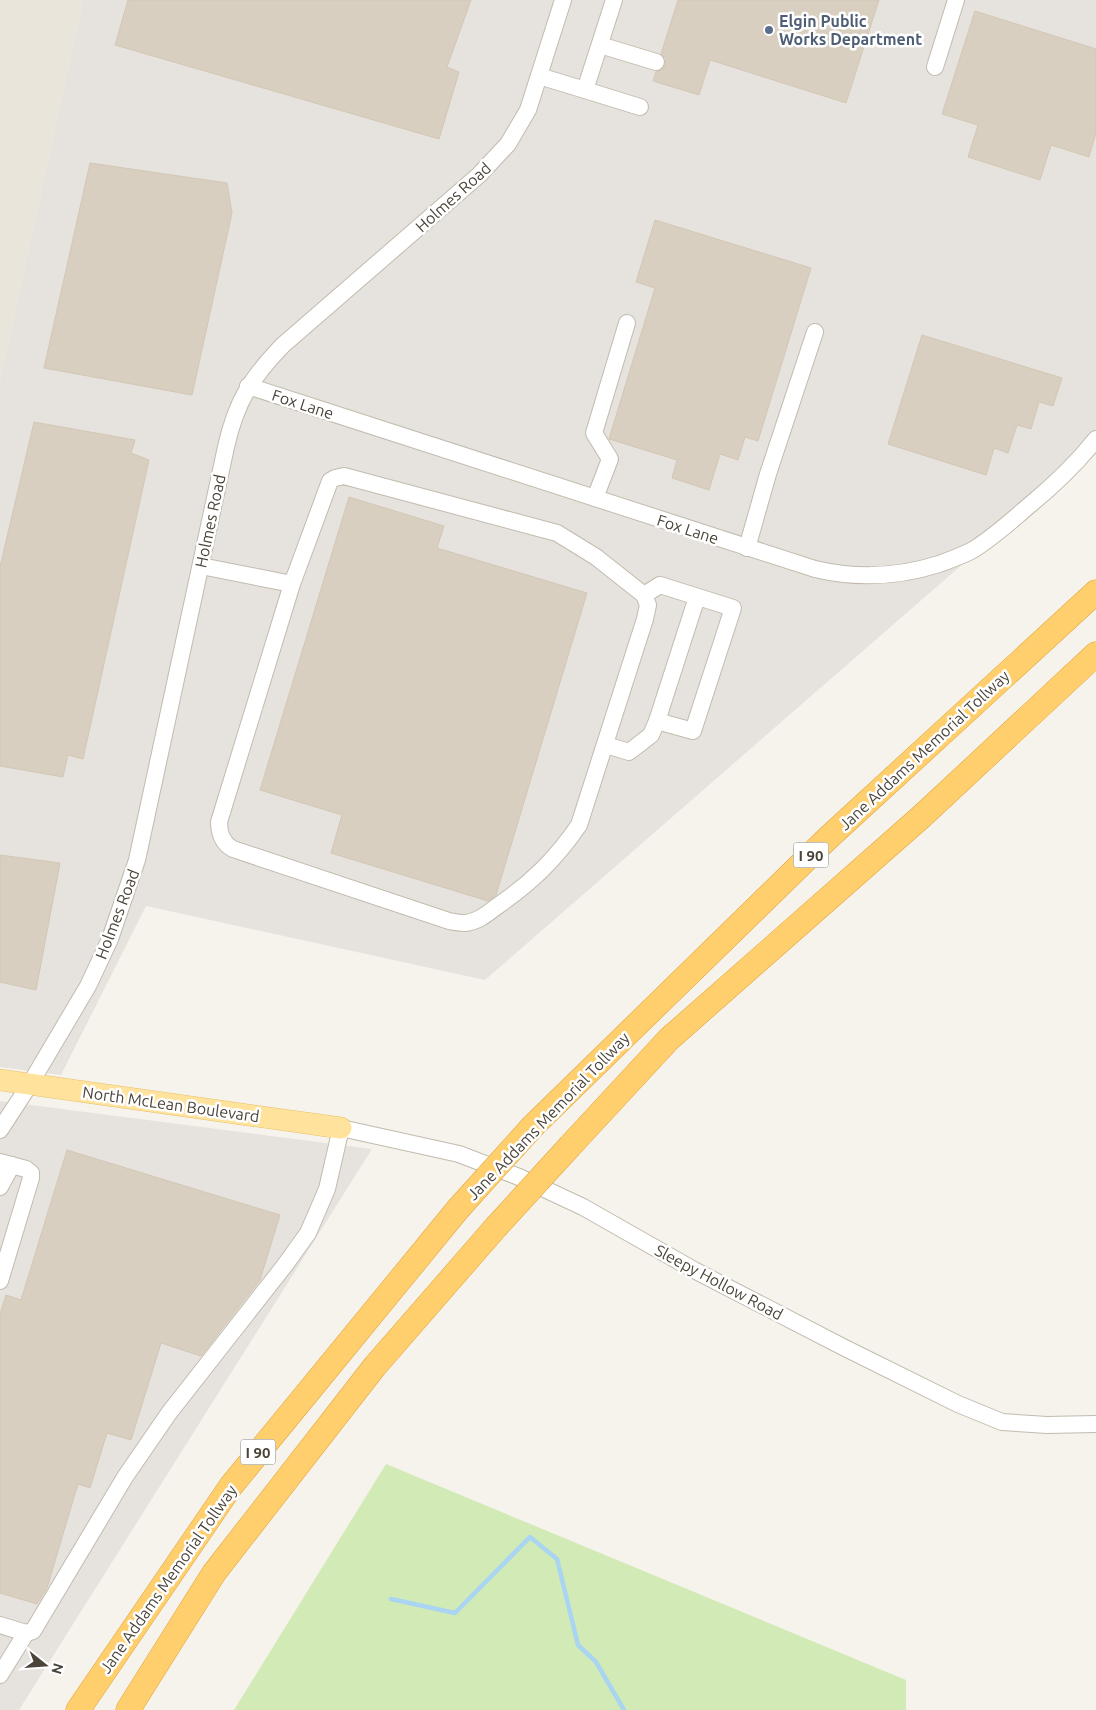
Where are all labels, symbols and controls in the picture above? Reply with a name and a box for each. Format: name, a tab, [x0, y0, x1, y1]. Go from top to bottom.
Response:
place label: Elgin Public Works Department	[779, 12, 922, 48]
marker: Elgin Public Works Department	[763, 24, 775, 36]
street label: Holmes Road	[412, 159, 494, 235]
street label: Fox Lane	[270, 386, 336, 422]
street label: Holmes Road	[191, 473, 229, 569]
street label: Fox Lane	[655, 511, 721, 547]
street label: Jane Addams Memorial Tollway	[835, 666, 1013, 834]
road number: I 90	[794, 842, 828, 868]
street label: Holmes Road	[92, 867, 142, 961]
street label: Jane Addams Memorial Tollway	[463, 1028, 633, 1203]
street label: North McLean Boulevard	[81, 1083, 261, 1125]
street label: Sleepy Hollow Road	[652, 1241, 786, 1323]
road number: I 90	[240, 1440, 276, 1464]
street label: Jane Addams Memorial Tollway	[96, 1481, 240, 1677]
north arrow	[20, 1640, 70, 1690]
text: N	[48, 1661, 67, 1676]

